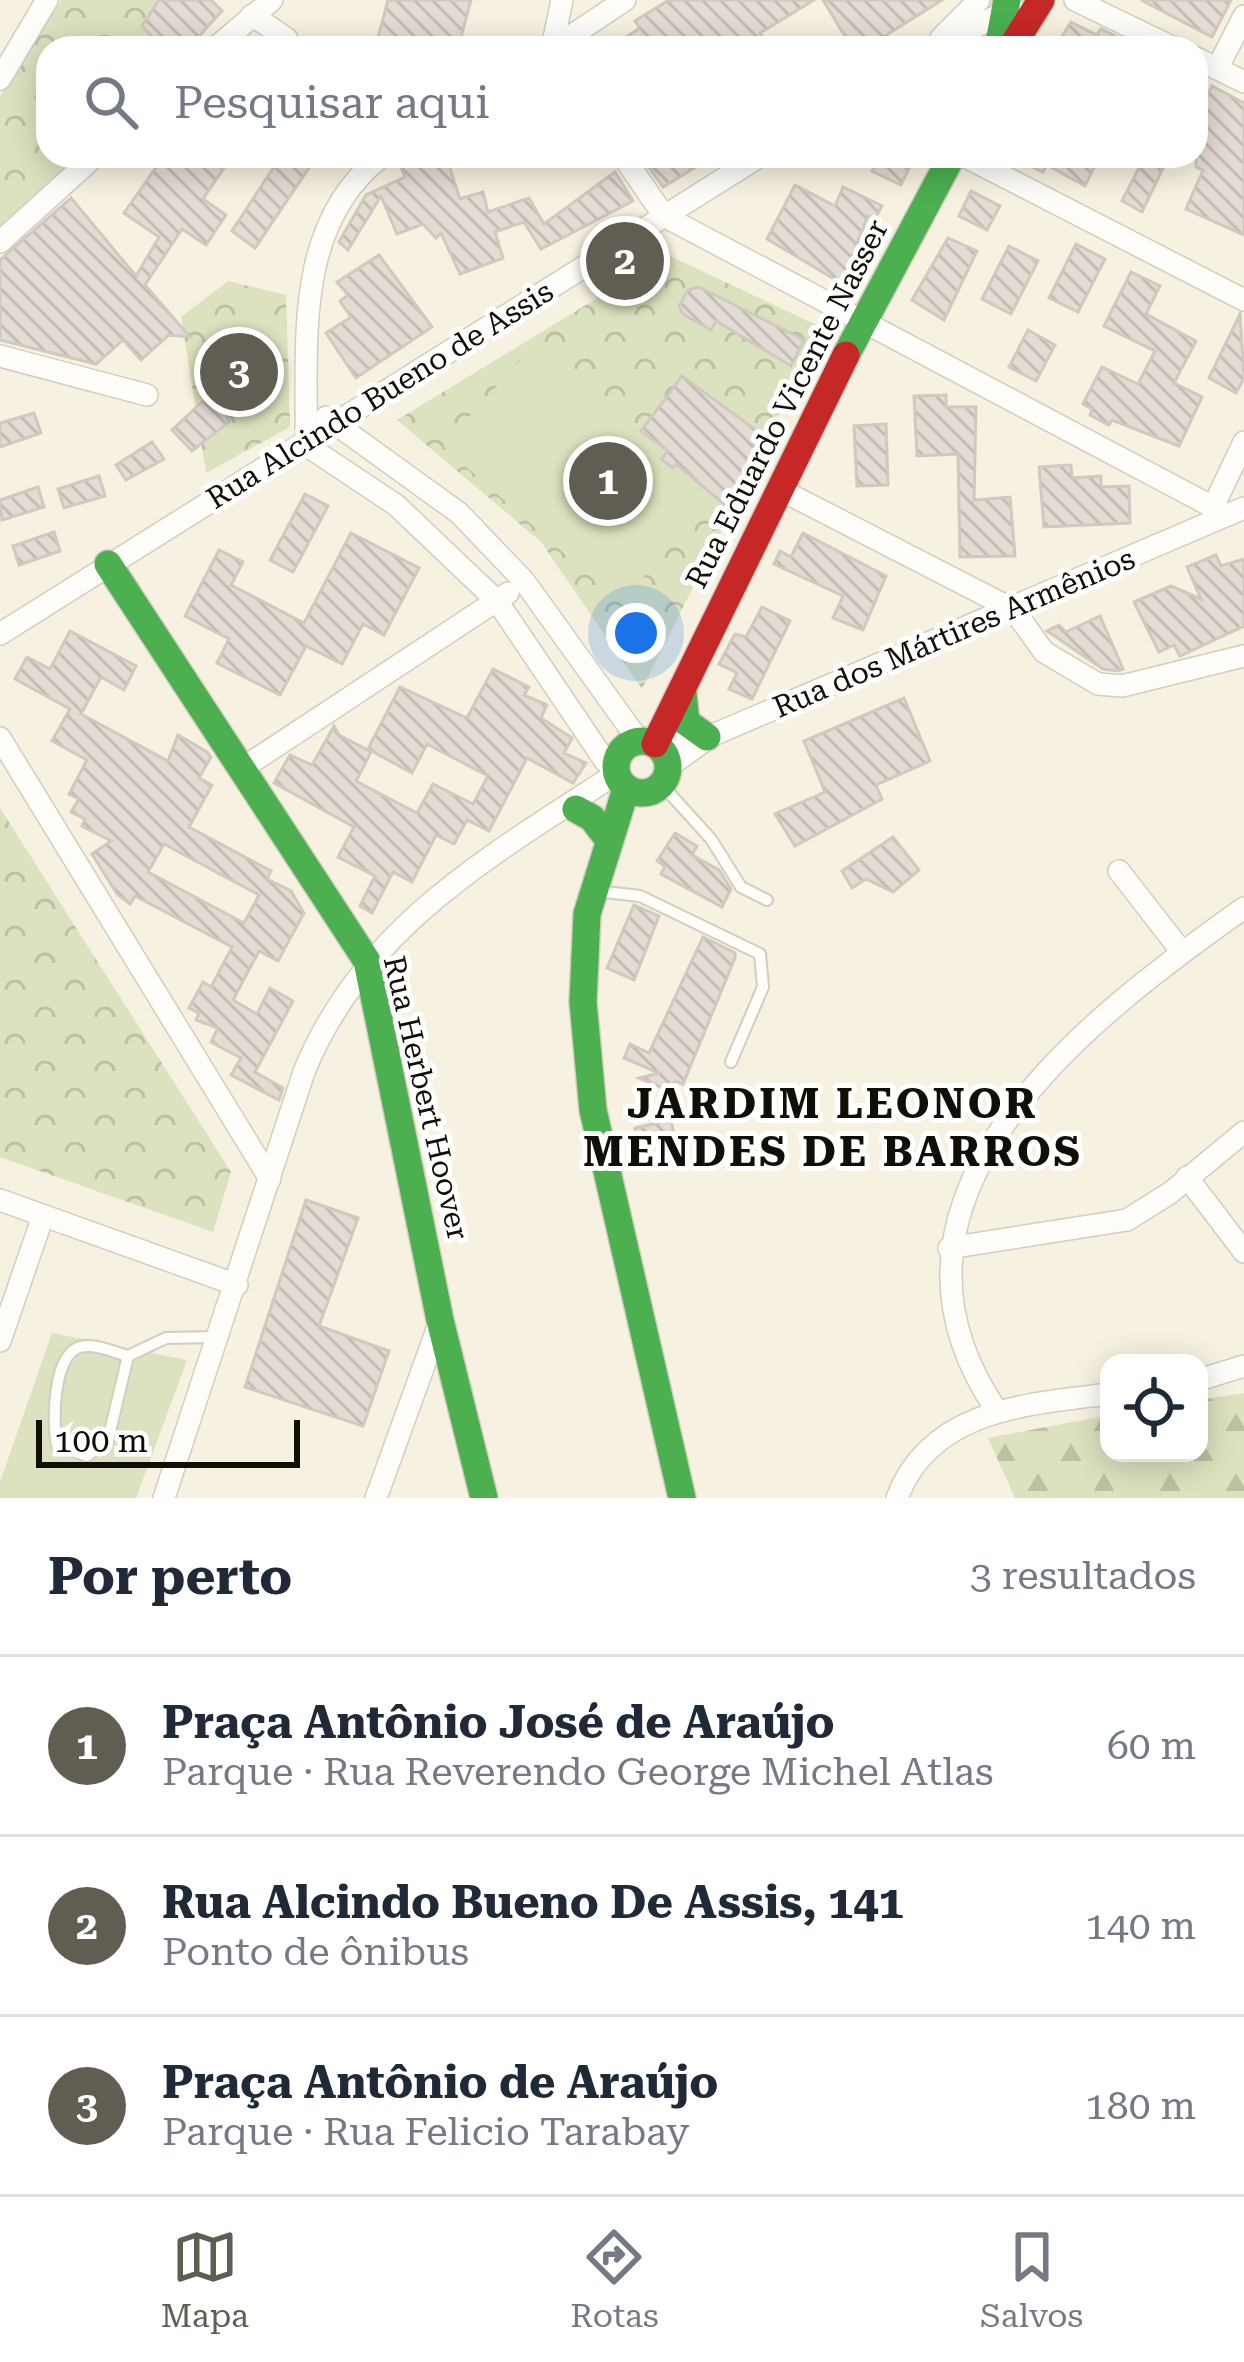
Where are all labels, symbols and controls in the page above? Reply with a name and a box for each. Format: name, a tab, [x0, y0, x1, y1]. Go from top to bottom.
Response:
search box	[36, 36, 1208, 168]
icon: search	[78, 69, 144, 135]
text: Pesquisar aqui	[174, 76, 490, 129]
street label: Rua Eduardo Vicente Nasser	[678, 214, 895, 594]
pin: 2	[586, 216, 664, 306]
street label: Rua Alcindo Bueno de Assis	[200, 273, 559, 516]
pin: 3	[200, 327, 278, 417]
pin: 1	[569, 436, 647, 526]
street label: Rua dos Mártires Armênios	[768, 540, 1140, 725]
your location	[606, 603, 666, 663]
street label: Rua Herbert Hoover	[377, 953, 476, 1243]
district label: JARDIM LEONOR MENDES DE BARROS	[583, 1079, 1083, 1176]
map controls	[1100, 1354, 1208, 1462]
button: locate	[1100, 1354, 1208, 1462]
scale bar	[36, 1414, 300, 1467]
text: 100 m	[54, 1421, 148, 1460]
text: Por perto	[48, 1547, 292, 1606]
text: 3 resultados	[970, 1553, 1196, 1599]
text: Praça Antônio José de Araújo	[162, 1696, 835, 1749]
text: 1	[76, 1723, 98, 1769]
text: 60 m	[1107, 1723, 1196, 1769]
text: Parque · Rua Reverendo George Michel Atlas	[162, 1749, 994, 1795]
text: Rua Alcindo Bueno De Assis, 141	[162, 1876, 904, 1929]
text: 2	[76, 1903, 98, 1949]
text: 140 m	[1085, 1903, 1196, 1949]
text: Ponto de ônibus	[162, 1929, 469, 1975]
text: Praça Antônio de Araújo	[162, 2056, 718, 2109]
text: 3	[76, 2083, 98, 2129]
text: 180 m	[1085, 2083, 1196, 2129]
text: Parque · Rua Felicio Tarabay	[162, 2109, 689, 2155]
tab: Mapa	[161, 2224, 249, 2335]
tab: Rotas	[570, 2224, 659, 2335]
tab: Salvos	[980, 2224, 1083, 2335]

